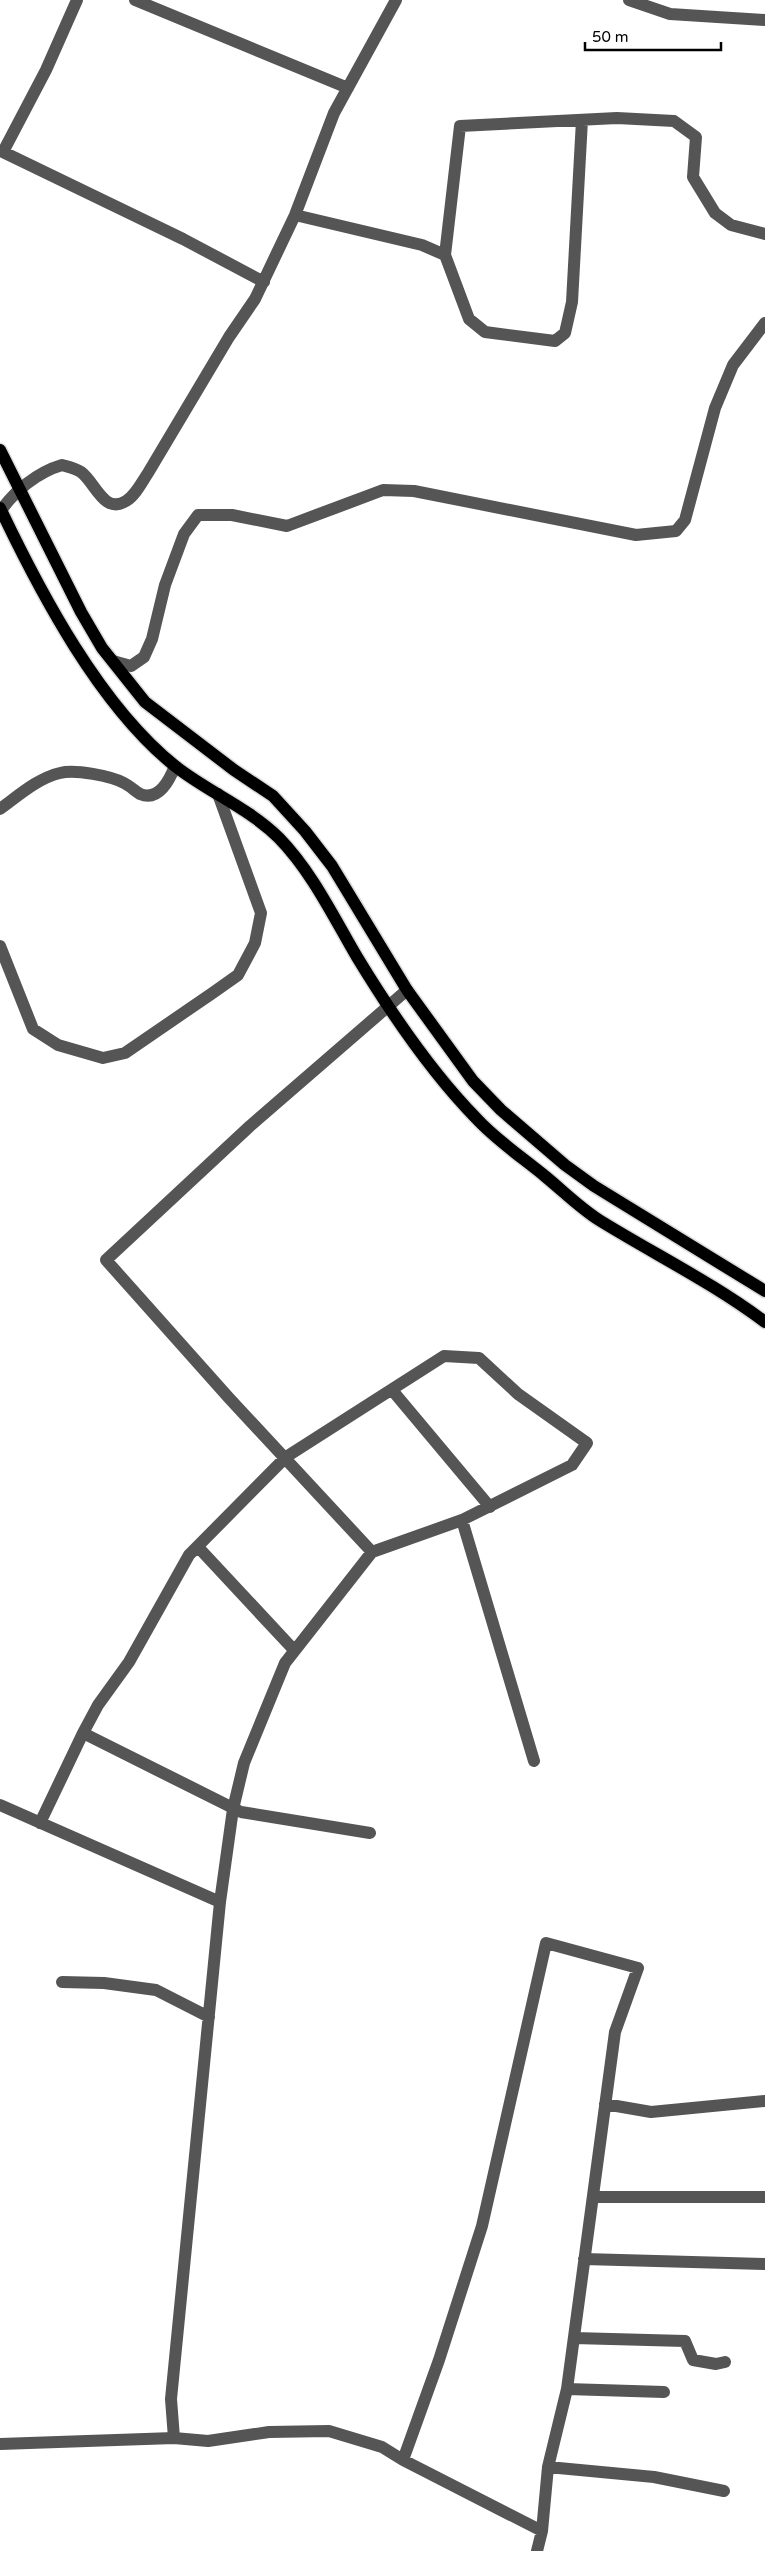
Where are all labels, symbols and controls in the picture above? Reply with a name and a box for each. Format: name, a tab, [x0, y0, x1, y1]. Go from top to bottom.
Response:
scale bar	[585, 20, 721, 52]
text: 50 m	[592, 28, 629, 46]

